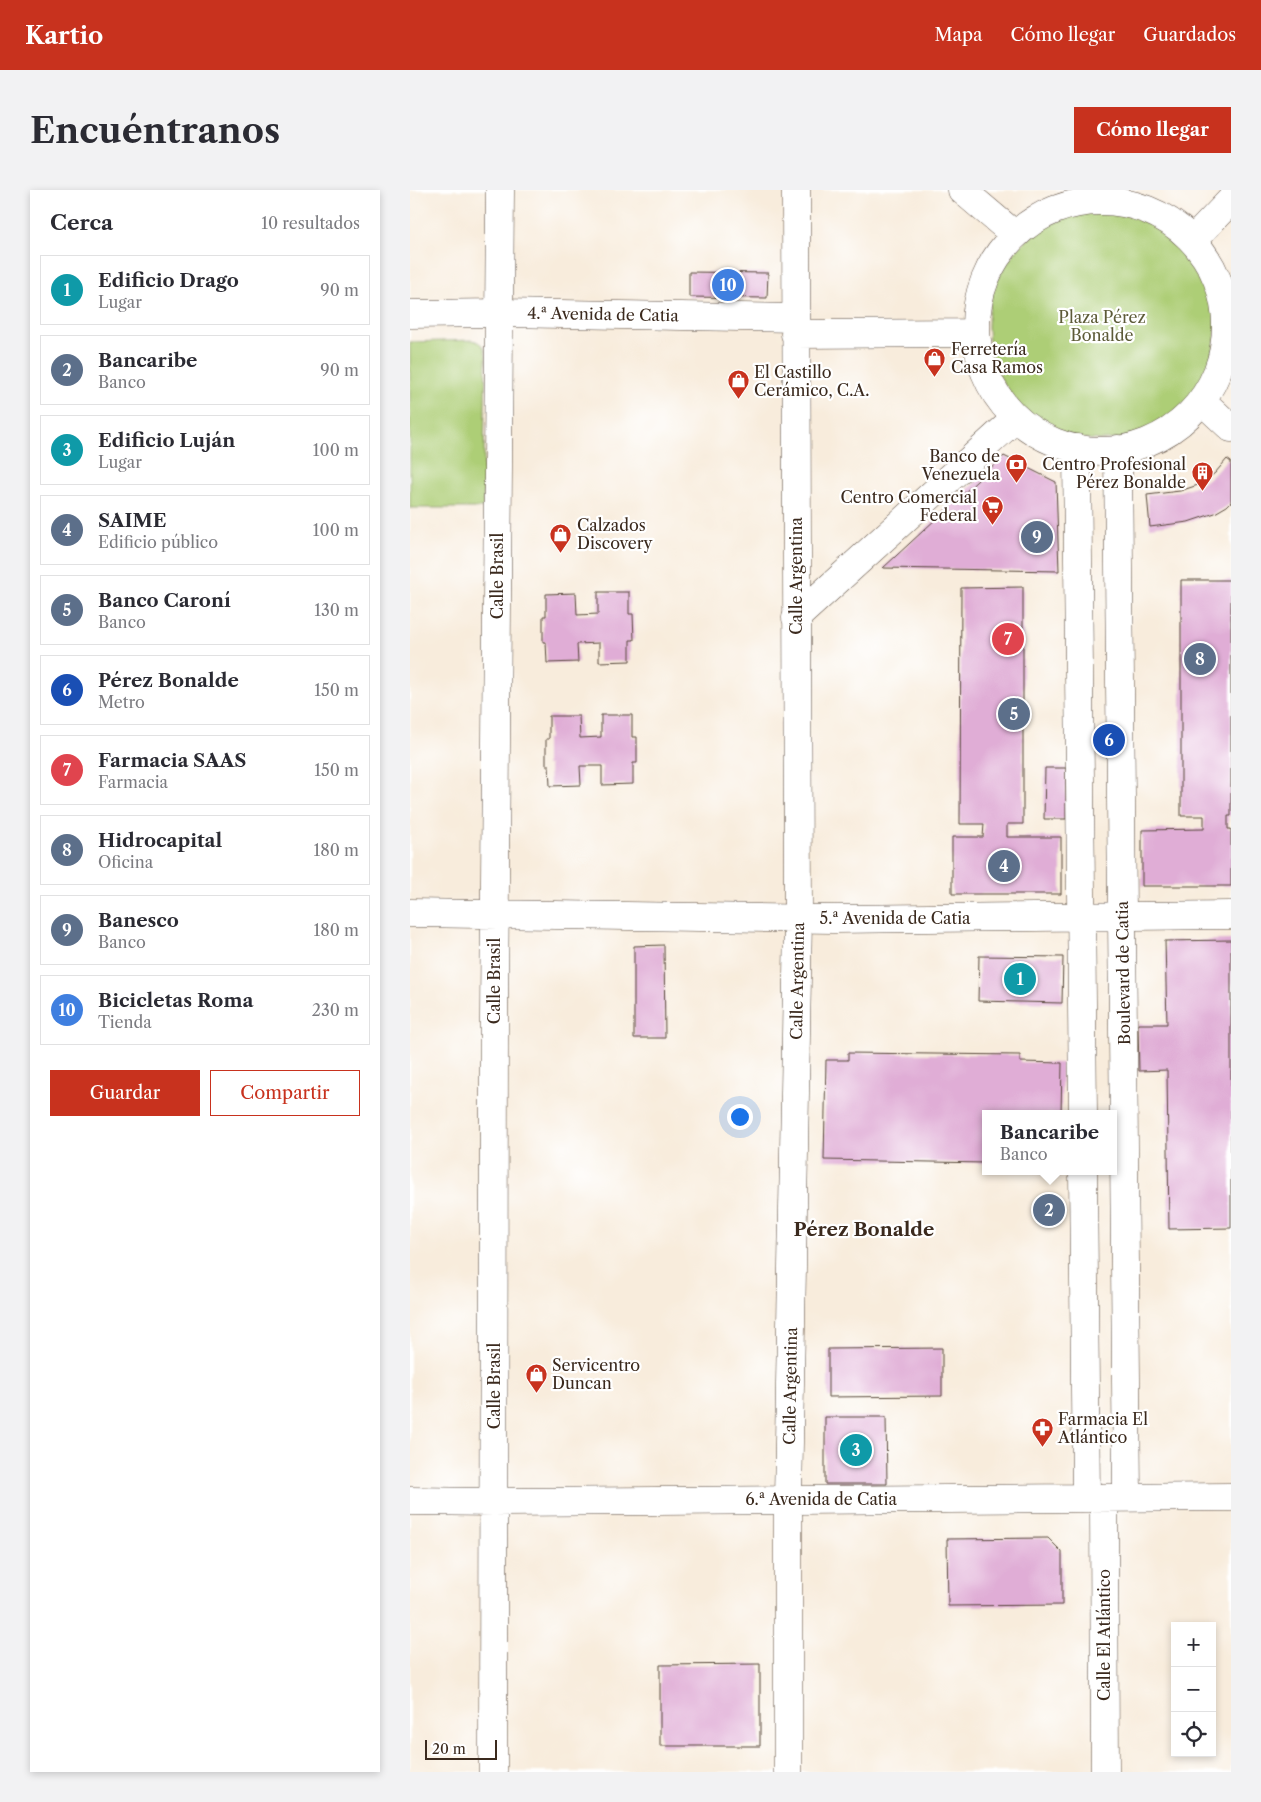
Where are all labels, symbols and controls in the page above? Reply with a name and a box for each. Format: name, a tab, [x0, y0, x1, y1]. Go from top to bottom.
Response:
text: Kartio	[25, 21, 103, 50]
text: Mapa	[934, 24, 983, 46]
text: Cómo llegar	[1011, 24, 1115, 46]
text: Guardados	[1143, 24, 1236, 46]
button: Cómo llegar	[1074, 107, 1231, 153]
text: Encuéntranos	[30, 109, 280, 152]
text: Cerca	[50, 210, 113, 235]
text: 10 resultados	[261, 213, 360, 233]
pin: 10	[712, 266, 744, 304]
text: Edificio Drago	[98, 269, 239, 292]
text: 1	[63, 280, 71, 300]
text: 90 m	[320, 280, 359, 300]
text: Lugar	[98, 292, 142, 312]
street label: 4.ª Avenida de Catia	[527, 303, 679, 325]
park label: Plaza Pérez Bonalde	[1058, 307, 1146, 345]
place label: Ferretería Casa Ramos	[951, 339, 1043, 377]
shop icon: Ferretería Casa Ramos	[923, 346, 947, 377]
text: Bancaribe	[98, 349, 197, 372]
text: 2	[62, 360, 72, 380]
text: 90 m	[320, 360, 359, 380]
place label: El Castillo Cerámico, C.A.	[754, 362, 869, 400]
shop icon: El Castillo Cerámico, C.A.	[726, 369, 750, 400]
text: Banco	[98, 372, 146, 392]
text: Edificio Luján	[98, 429, 235, 452]
text: 3	[62, 440, 72, 460]
text: 100 m	[313, 440, 359, 460]
place label: Banco de Venezuela	[921, 446, 1001, 484]
text: Lugar	[98, 452, 142, 472]
bank icon: Banco de Venezuela	[1004, 453, 1028, 484]
place label: Centro Profesional Pérez Bonalde	[1042, 454, 1186, 492]
building icon: Centro Profesional Pérez Bonalde	[1190, 461, 1214, 492]
place label: Centro Comercial Federal	[840, 487, 977, 525]
supermarket icon: Centro Comercial Federal	[981, 494, 1005, 525]
text: SAIME	[98, 509, 166, 532]
place label: Calzados Discovery	[577, 515, 653, 553]
street label: Calle Argentina	[786, 517, 806, 635]
pin: 9	[1021, 518, 1053, 556]
text: 4	[62, 520, 72, 540]
text: 100 m	[313, 520, 359, 540]
shop icon: Calzados Discovery	[549, 522, 573, 553]
text: Edificio público	[98, 532, 218, 552]
street label: Calle Brasil	[487, 533, 507, 619]
text: Banco Caroní	[98, 589, 231, 612]
text: 5	[63, 600, 71, 620]
text: 130 m	[314, 600, 359, 620]
text: Banco	[98, 612, 146, 632]
pin: 7	[992, 620, 1024, 658]
pin: 8	[1184, 640, 1216, 678]
text: Pérez Bonalde	[98, 669, 239, 692]
text: 6	[62, 680, 72, 700]
text: 150 m	[314, 680, 359, 700]
text: Metro	[98, 692, 145, 712]
pin: 5	[998, 695, 1030, 733]
pin: 6	[1093, 721, 1125, 759]
text: Farmacia SAAS	[98, 749, 246, 772]
text: 7	[63, 760, 71, 780]
text: 150 m	[314, 760, 359, 780]
text: Farmacia	[98, 772, 168, 792]
text: Hidrocapital	[98, 829, 222, 852]
text: 8	[62, 840, 72, 860]
text: 180 m	[313, 840, 359, 860]
pin: 4	[988, 847, 1020, 885]
text: Oficina	[98, 852, 153, 872]
street label: Boulevard de Catia	[1112, 900, 1134, 1045]
street label: 5.ª Avenida de Catia	[820, 908, 971, 928]
text: Banesco	[98, 909, 179, 932]
text: 9	[62, 920, 72, 940]
text: 180 m	[313, 920, 359, 940]
street label: Calle Argentina	[786, 921, 808, 1040]
text: Banco	[98, 932, 146, 952]
street label: Calle Brasil	[484, 938, 504, 1024]
pin: 1	[1004, 960, 1036, 998]
text: Bicicletas Roma	[98, 989, 253, 1012]
text: 10	[58, 1000, 76, 1020]
text: 230 m	[312, 1000, 359, 1020]
text: Tienda	[98, 1012, 152, 1032]
button: Guardar	[50, 1070, 200, 1116]
button: Compartir	[210, 1070, 360, 1116]
your location	[727, 1104, 753, 1130]
popup	[982, 1110, 1117, 1175]
text: Bancaribe	[1000, 1121, 1099, 1144]
text: Banco	[1000, 1144, 1048, 1164]
pin: 2	[1033, 1191, 1065, 1229]
district label: Pérez Bonalde	[794, 1218, 934, 1241]
street label: Calle Argentina	[779, 1326, 801, 1445]
street label: Calle Brasil	[484, 1343, 504, 1429]
place label: Servicentro Duncan	[552, 1355, 640, 1393]
shop icon: Servicentro Duncan	[524, 1362, 548, 1393]
place label: Farmacia El Atlántico	[1057, 1409, 1148, 1447]
pharmacy icon: Farmacia El Atlántico	[1030, 1416, 1054, 1447]
pin: 3	[840, 1431, 872, 1469]
street label: 6.ª Avenida de Catia	[745, 1489, 897, 1509]
street label: Calle El Atlántico	[1094, 1569, 1114, 1701]
map controls	[1171, 1622, 1216, 1757]
button: +	[1171, 1622, 1216, 1667]
button: −	[1171, 1667, 1216, 1712]
button: locate	[1171, 1712, 1216, 1757]
scale bar	[425, 1737, 498, 1760]
text: 20 m	[432, 1740, 466, 1758]

